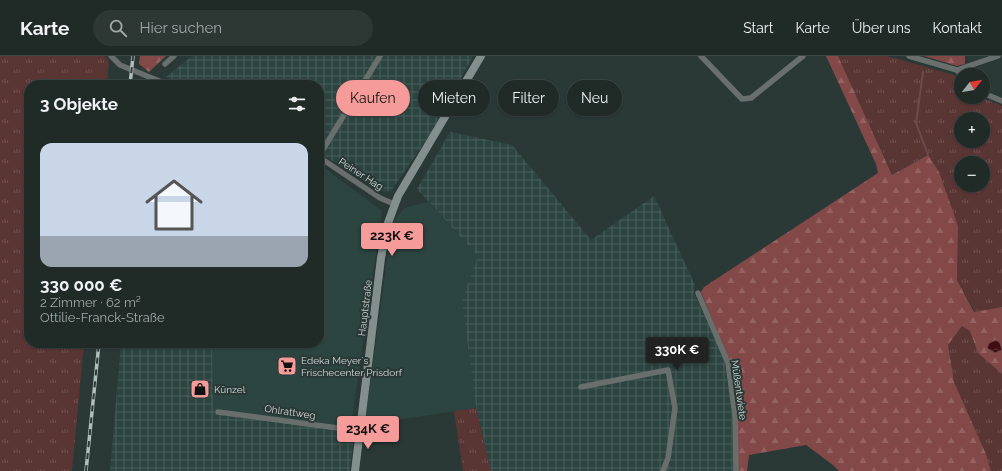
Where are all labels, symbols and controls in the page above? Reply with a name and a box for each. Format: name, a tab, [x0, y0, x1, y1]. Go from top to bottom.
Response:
search box	[93, 10, 373, 46]
text: Karte	[20, 17, 69, 39]
icon: search	[107, 17, 129, 39]
text: Hier suchen	[139, 19, 222, 37]
text: Start	[743, 20, 773, 36]
text: Karte	[795, 20, 830, 36]
text: Über uns	[852, 20, 911, 36]
text: Kontakt	[933, 20, 982, 36]
north arrow	[954, 68, 990, 104]
map controls	[954, 68, 990, 192]
chip: Kaufen	[336, 80, 410, 116]
chip: Mieten	[418, 80, 490, 116]
chip: Filter	[498, 80, 559, 116]
chip: Neu	[567, 80, 622, 116]
icon: filters	[286, 93, 308, 115]
text: 3 Objekte	[40, 94, 118, 114]
button: +	[954, 112, 990, 148]
street label: Peiner Hag	[337, 156, 385, 192]
button: −	[954, 156, 990, 192]
icon: home	[138, 169, 210, 241]
pin: 223K €	[359, 223, 425, 257]
text: 223K €	[370, 228, 414, 243]
text: 330 000 €	[40, 275, 122, 295]
street label: Hauptstraße	[356, 279, 374, 337]
text: 2 Zimmer · 62 m²	[40, 295, 141, 310]
text: Ottilie-Franck-Straße	[40, 310, 165, 325]
pin: 330K €	[644, 337, 710, 371]
text: 330K €	[655, 342, 699, 357]
supermarket icon: Edeka Meyer´s Frischecenter Prisdorf	[276, 355, 298, 377]
place label: Edeka Meyer´s Frischecenter Prisdorf	[301, 355, 403, 378]
street label: Müßentwiete	[729, 359, 749, 421]
shop icon: Künzel	[189, 378, 211, 400]
place label: Künzel	[214, 384, 246, 395]
street label: Ohlrattweg	[264, 403, 316, 421]
pin: 234K €	[335, 416, 401, 450]
text: 234K €	[346, 421, 390, 436]

